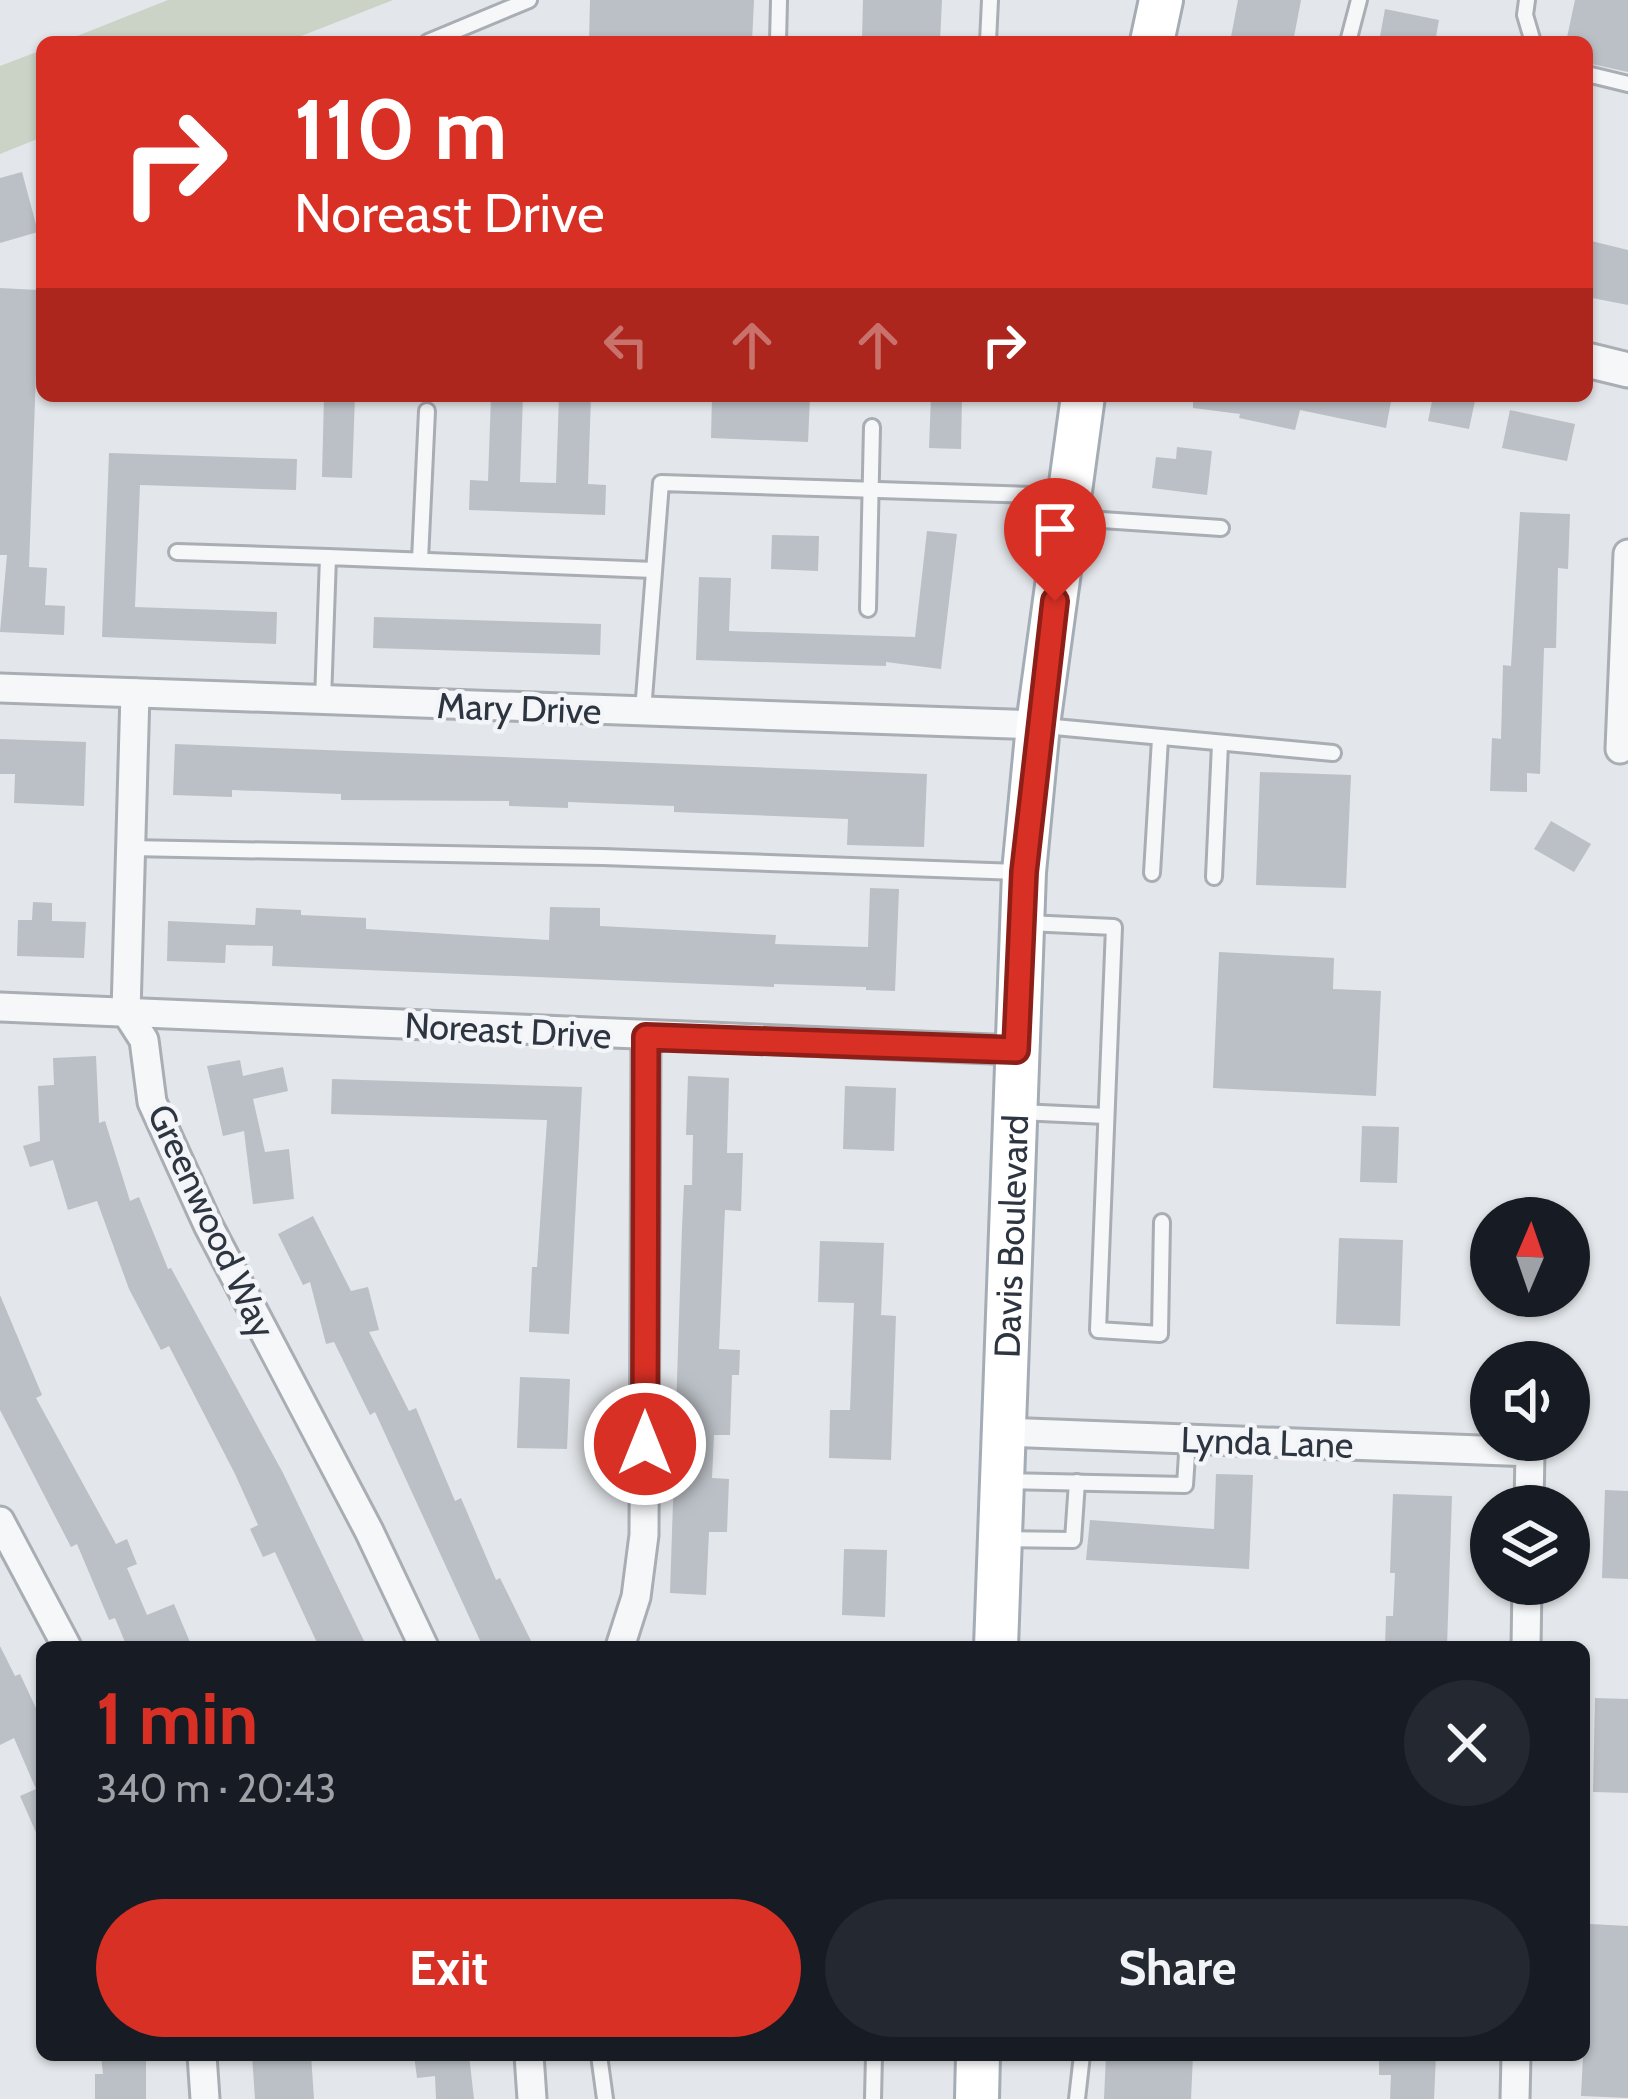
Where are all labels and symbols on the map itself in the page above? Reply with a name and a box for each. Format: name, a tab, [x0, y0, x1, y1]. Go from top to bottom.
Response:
pin	[1004, 478, 1106, 601]
street label: Mary Drive	[436, 683, 602, 733]
street label: Noreast Drive	[403, 1003, 613, 1057]
street label: Greenwood Way	[139, 1097, 285, 1345]
street label: Davis Boulevard	[984, 1114, 1037, 1359]
north arrow	[1470, 1197, 1590, 1317]
position arrow	[582, 1381, 708, 1507]
street label: Lynda Lane	[1180, 1417, 1354, 1467]

